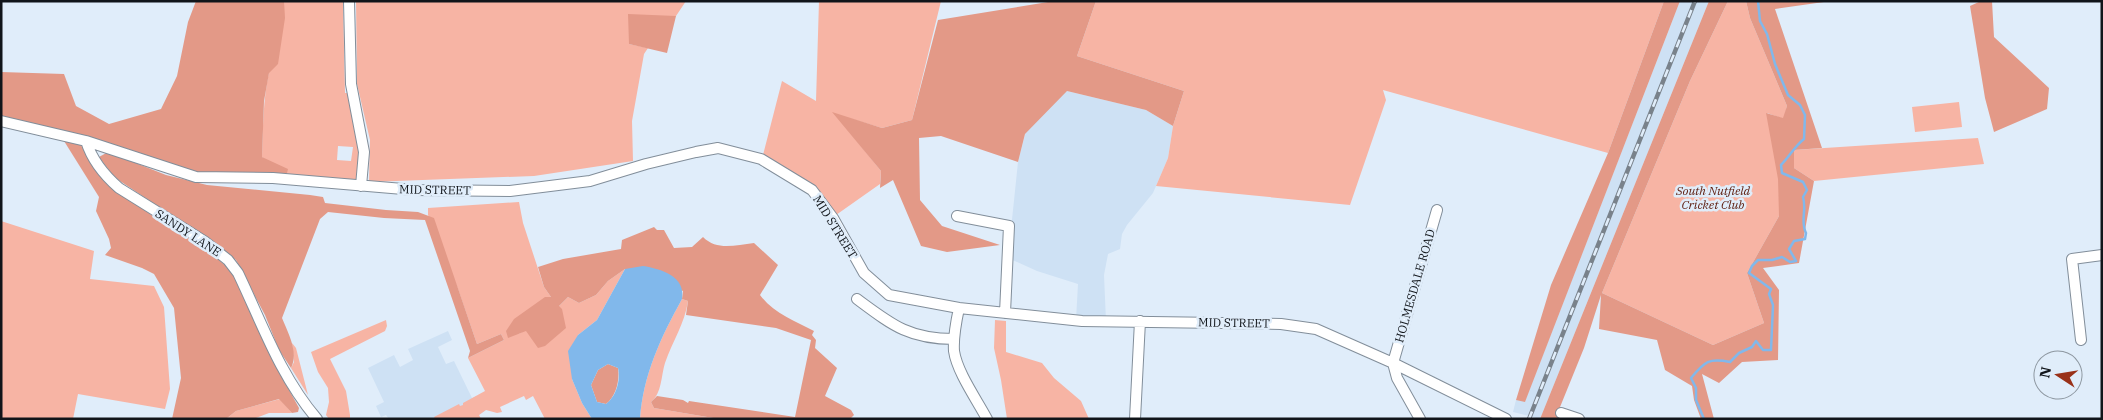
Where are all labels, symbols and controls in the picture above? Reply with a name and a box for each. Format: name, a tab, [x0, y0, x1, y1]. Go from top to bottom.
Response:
street label: MID STREET	[399, 181, 471, 198]
park label: South Nutfield Cricket Club	[1675, 183, 1751, 212]
street label: MID STREET	[810, 192, 861, 261]
street label: SANDY LANE	[153, 206, 224, 259]
street label: HOLMESDALE ROAD	[1391, 227, 1438, 344]
street label: MID STREET	[1198, 314, 1270, 331]
north arrow	[2033, 350, 2083, 400]
text: N	[2035, 365, 2055, 380]

